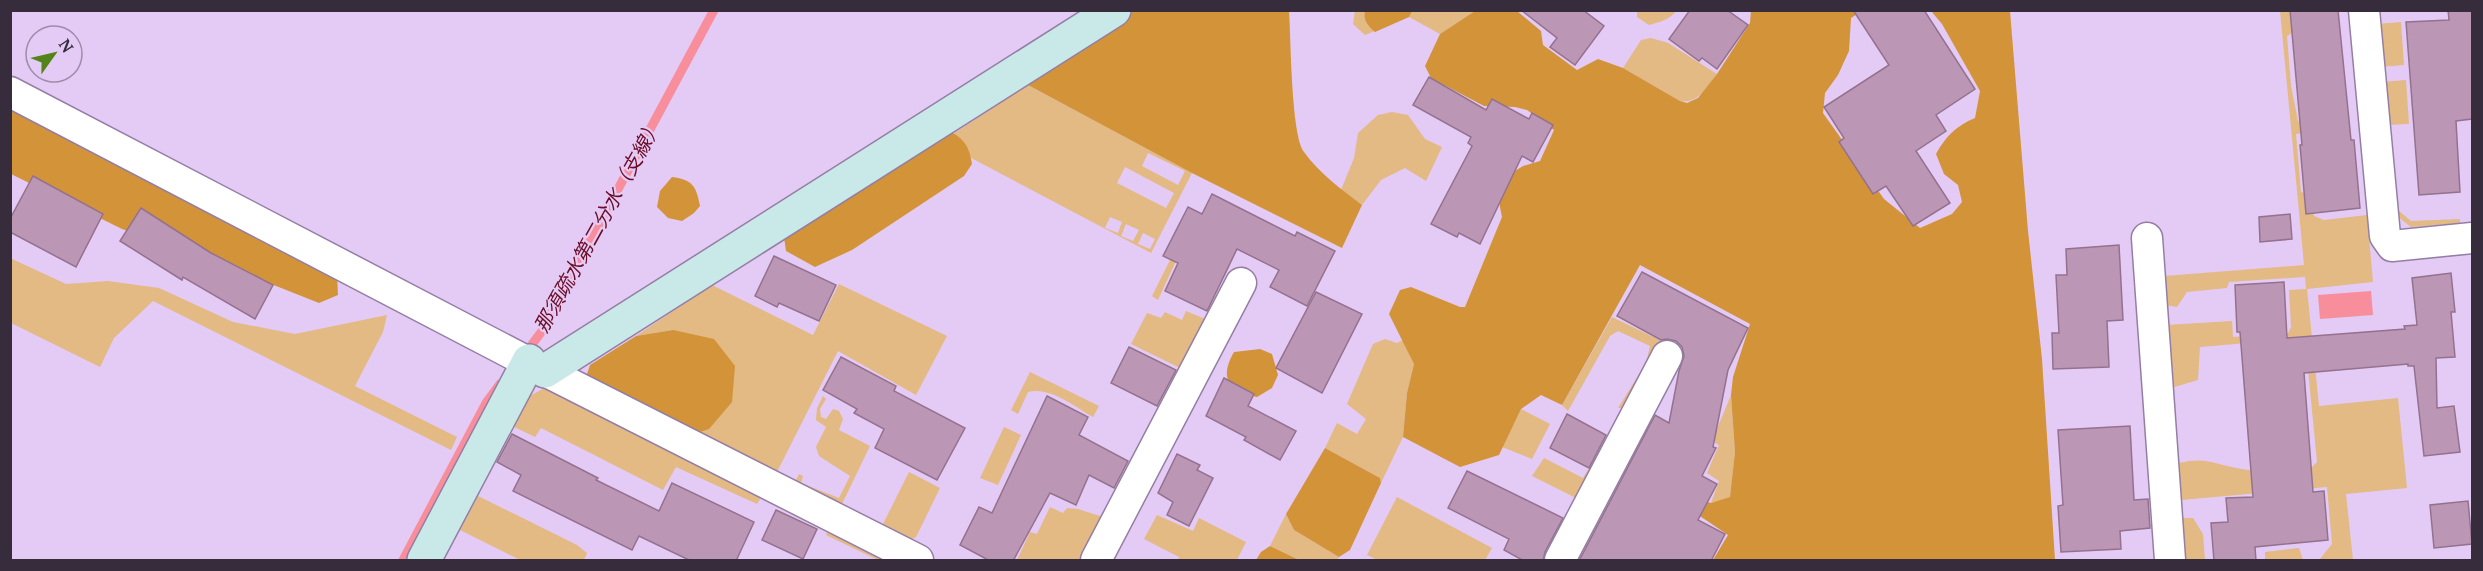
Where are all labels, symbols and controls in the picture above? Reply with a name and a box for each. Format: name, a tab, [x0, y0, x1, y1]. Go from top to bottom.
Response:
north arrow	[24, 24, 84, 84]
text: N	[54, 34, 79, 57]
water label: 那須疏水第二分水（支線）	[528, 114, 668, 337]

